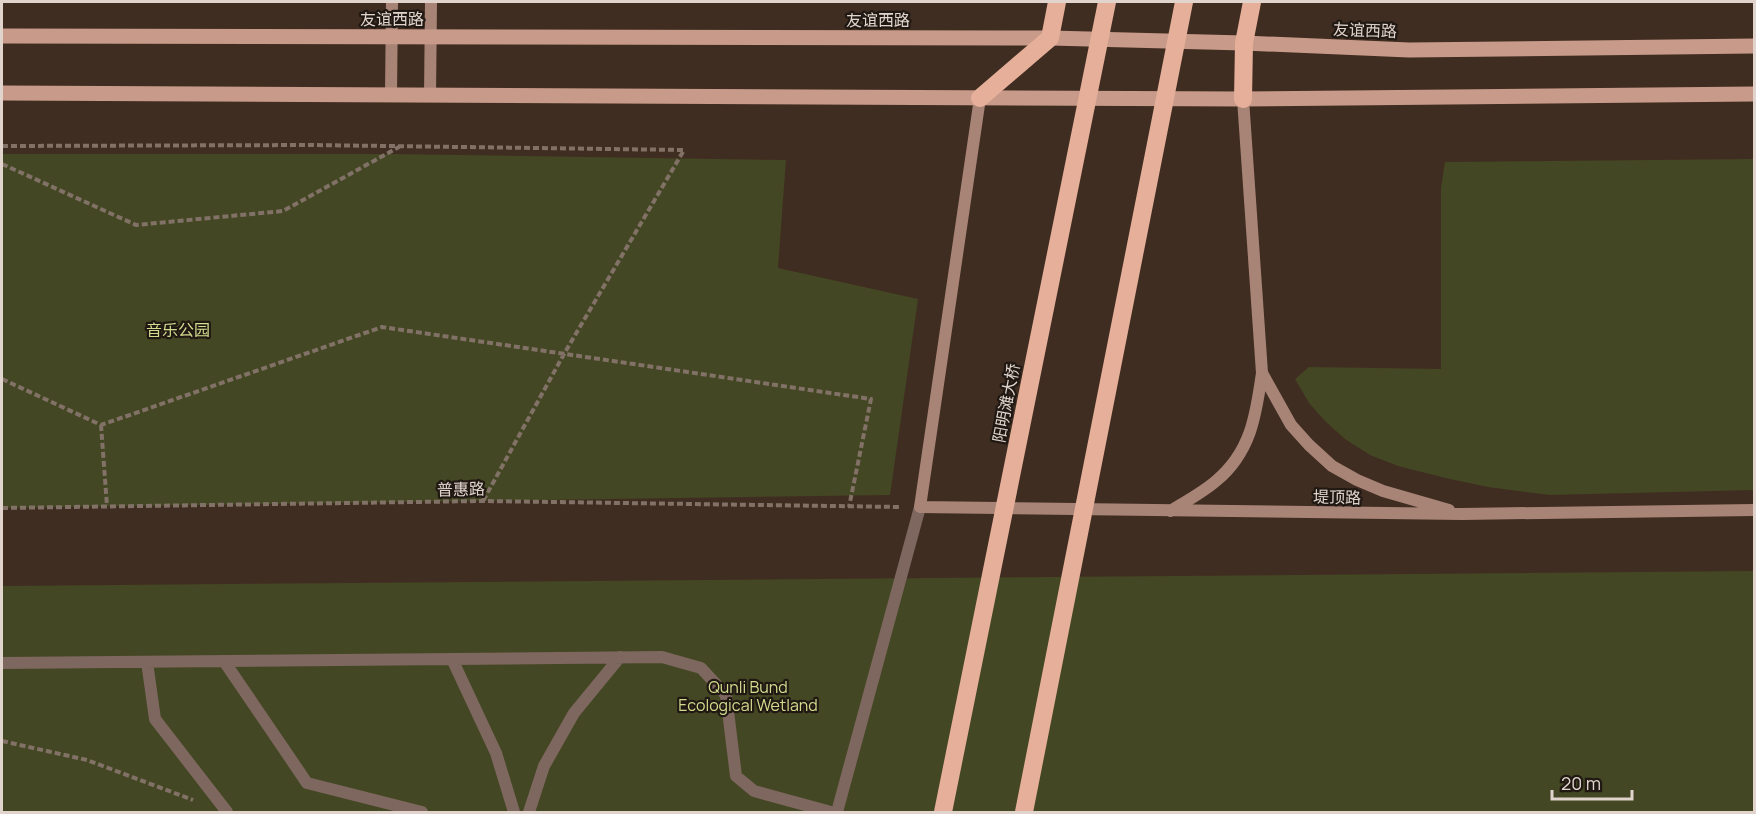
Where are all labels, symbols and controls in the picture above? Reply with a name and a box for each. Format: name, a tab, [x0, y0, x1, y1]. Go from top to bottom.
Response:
street label: 友谊西路	[360, 8, 424, 30]
street label: 友谊西路	[846, 9, 910, 31]
street label: 友谊西路	[1333, 18, 1397, 42]
park label: 音乐公园	[146, 319, 210, 341]
street label: 阳明滩大桥	[988, 362, 1024, 444]
street label: 普惠路	[437, 478, 485, 500]
street label: 堤顶路	[1313, 486, 1361, 508]
park label: Qunli Bund Ecological Wetland	[678, 676, 818, 716]
scale bar	[1552, 763, 1632, 801]
text: 20 m	[1561, 771, 1601, 795]

